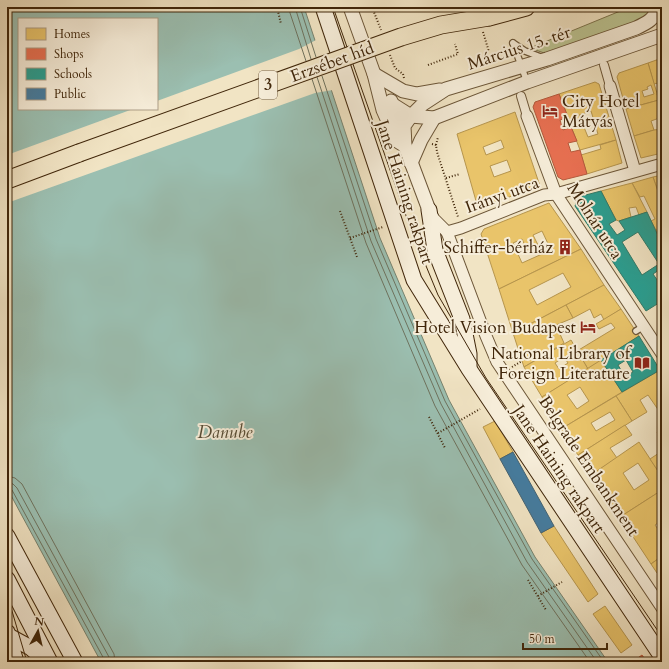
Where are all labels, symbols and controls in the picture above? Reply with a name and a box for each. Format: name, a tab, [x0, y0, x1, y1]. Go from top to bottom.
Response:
legend	[18, 18, 158, 110]
street label: Március 15. tér	[464, 20, 574, 76]
text: Homes	[54, 26, 90, 42]
street label: Erzsébet híd	[287, 36, 377, 88]
text: Shops	[54, 46, 83, 62]
text: Schools	[54, 66, 92, 82]
road number: 3	[259, 71, 277, 99]
text: Public	[54, 86, 87, 102]
place label: City Hotel Mátyás	[562, 90, 640, 133]
hotel icon: City Hotel Mátyás	[541, 102, 559, 120]
street label: Jane Haining rakpart	[370, 114, 439, 268]
street label: Irányi utca	[462, 171, 543, 219]
street label: Molnár utca	[562, 178, 629, 264]
place label: Schiffer-bérház	[444, 236, 553, 259]
building icon: Schiffer-bérház	[556, 238, 574, 256]
place label: Hotel Vision Budapest	[414, 316, 577, 339]
hotel icon: Hotel Vision Budapest	[579, 318, 597, 336]
place label: National Library of Foreign Literature	[491, 342, 633, 385]
library icon: National Library of Foreign Literature	[633, 354, 651, 372]
street label: Belgrade Embankment	[533, 391, 645, 541]
street label: Jane Haining rakpart	[506, 398, 611, 538]
water label: Danube	[197, 420, 254, 445]
north arrow	[18, 611, 58, 651]
text: N	[34, 614, 46, 630]
scale bar	[523, 625, 607, 651]
text: 50 m	[529, 631, 556, 647]

